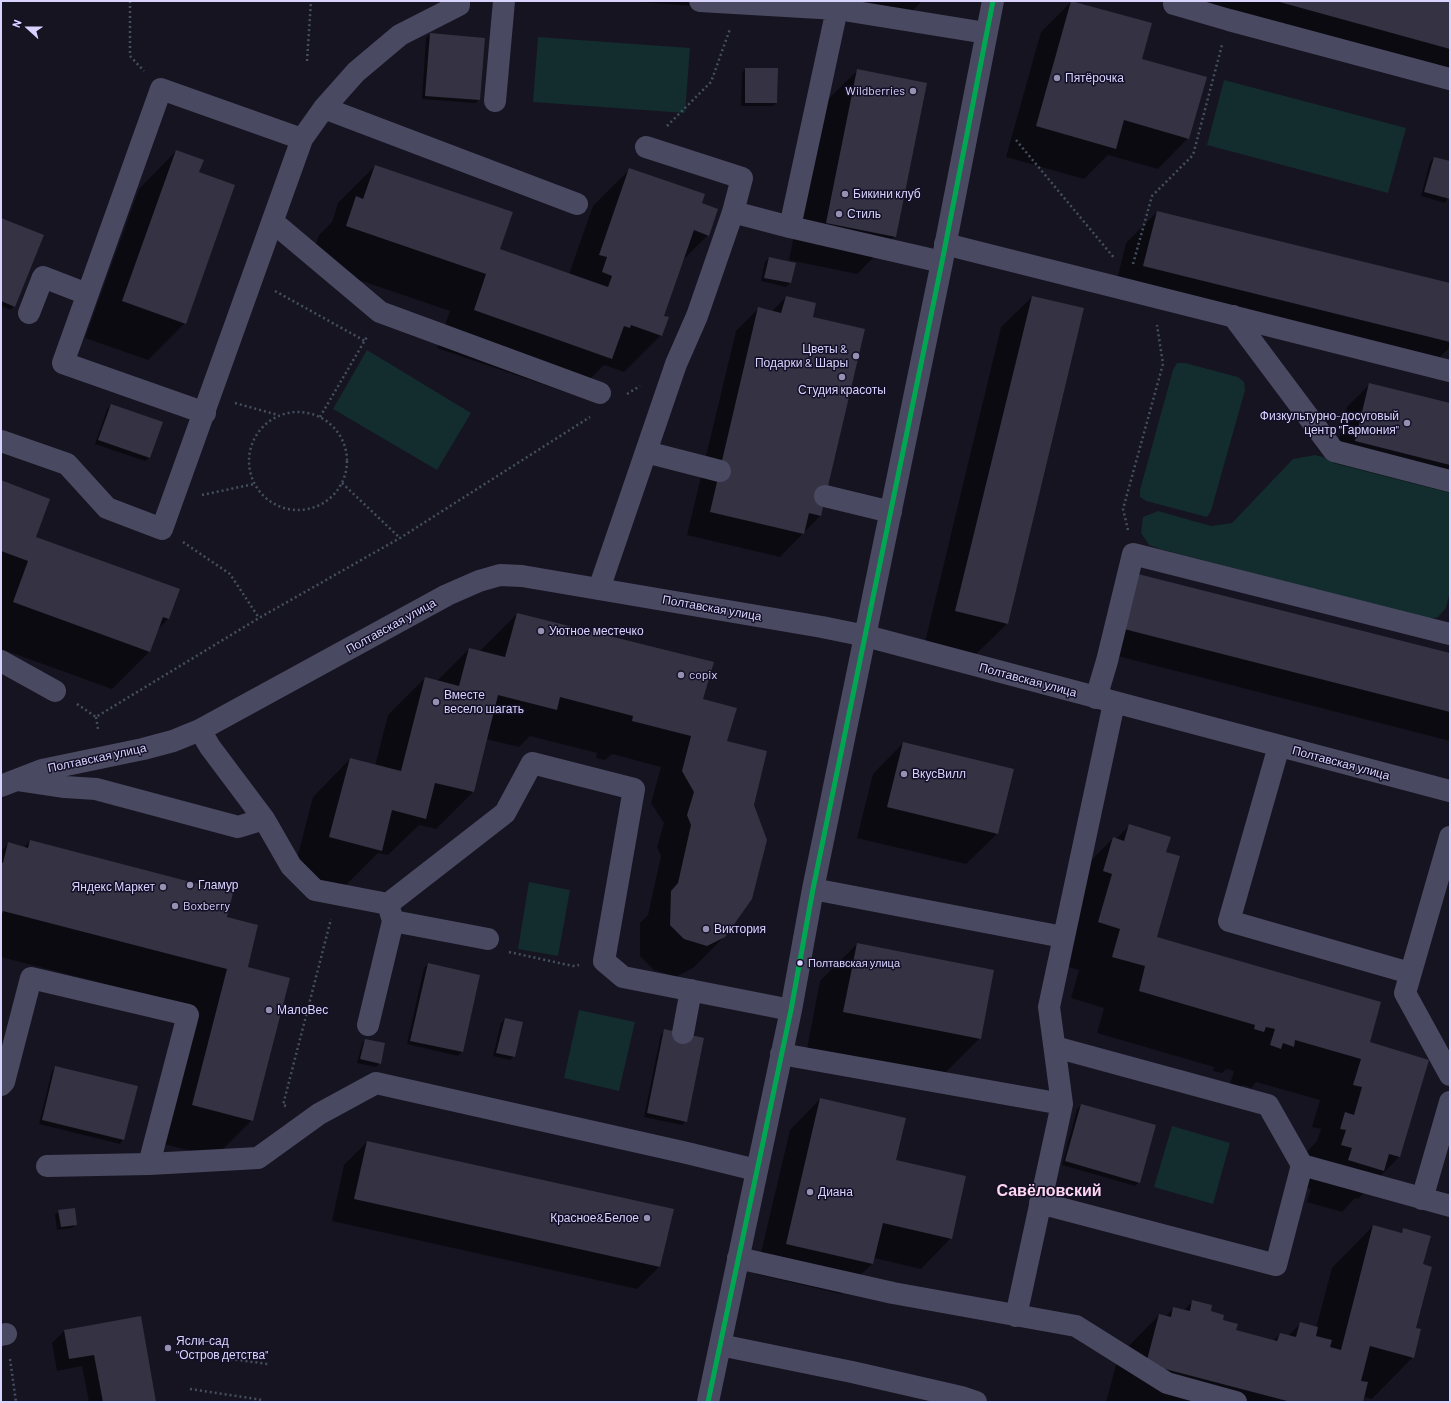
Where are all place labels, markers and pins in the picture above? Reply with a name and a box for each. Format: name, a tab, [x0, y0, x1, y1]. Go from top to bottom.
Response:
place label: Пятёрочка	[1065, 71, 1124, 85]
marker: Пятёрочка	[1052, 73, 1062, 83]
place label: Wildberries	[845, 84, 905, 98]
marker: Wildberries	[908, 86, 918, 96]
place label: Бикини клуб	[853, 187, 921, 201]
marker: Бикини клуб	[840, 189, 850, 199]
place label: Стиль	[847, 207, 881, 221]
marker: Стиль	[834, 209, 844, 219]
place label: Цветы & Подарки & Шары	[755, 342, 848, 370]
marker: Цветы & Подарки & Шары	[851, 351, 861, 361]
marker: Студия красоты	[837, 372, 847, 382]
place label: Студия красоты	[798, 383, 886, 397]
place label: Физкультурно-досуговый центр "Гармония"	[1260, 409, 1399, 437]
marker: Физкультурно-досуговый центр "Гармония"	[1402, 418, 1412, 428]
place label: Уютное местечко	[549, 624, 644, 638]
marker: Уютное местечко	[536, 626, 546, 636]
place label: copix	[689, 668, 717, 682]
marker: copix	[676, 670, 686, 680]
place label: Вместе весело шагать	[444, 688, 524, 716]
marker: Вместе весело шагать	[431, 697, 441, 707]
place label: ВкусВилл	[912, 767, 966, 781]
marker: ВкусВилл	[899, 769, 909, 779]
place label: Гламур	[198, 878, 238, 892]
place label: Яндекс Маркет	[72, 880, 155, 894]
marker: Гламур	[185, 880, 195, 890]
marker: Яндекс Маркет	[158, 882, 168, 892]
place label: Boxberry	[183, 899, 230, 913]
marker: Boxberry	[170, 901, 180, 911]
place label: Виктория	[714, 922, 766, 936]
marker: Виктория	[701, 924, 711, 934]
place label: Полтавская улица	[808, 956, 900, 970]
marker: Полтавская улица	[795, 958, 805, 968]
place label: МалоВес	[277, 1003, 328, 1017]
marker: МалоВес	[264, 1005, 274, 1015]
place label: Диана	[818, 1185, 853, 1199]
marker: Диана	[805, 1187, 815, 1197]
place label: Красное&Белое	[550, 1211, 639, 1225]
marker: Красное&Белое	[642, 1213, 652, 1223]
place label: Ясли-сад "Остров детства"	[176, 1334, 268, 1362]
marker: Ясли-сад "Остров детства"	[163, 1343, 173, 1353]

